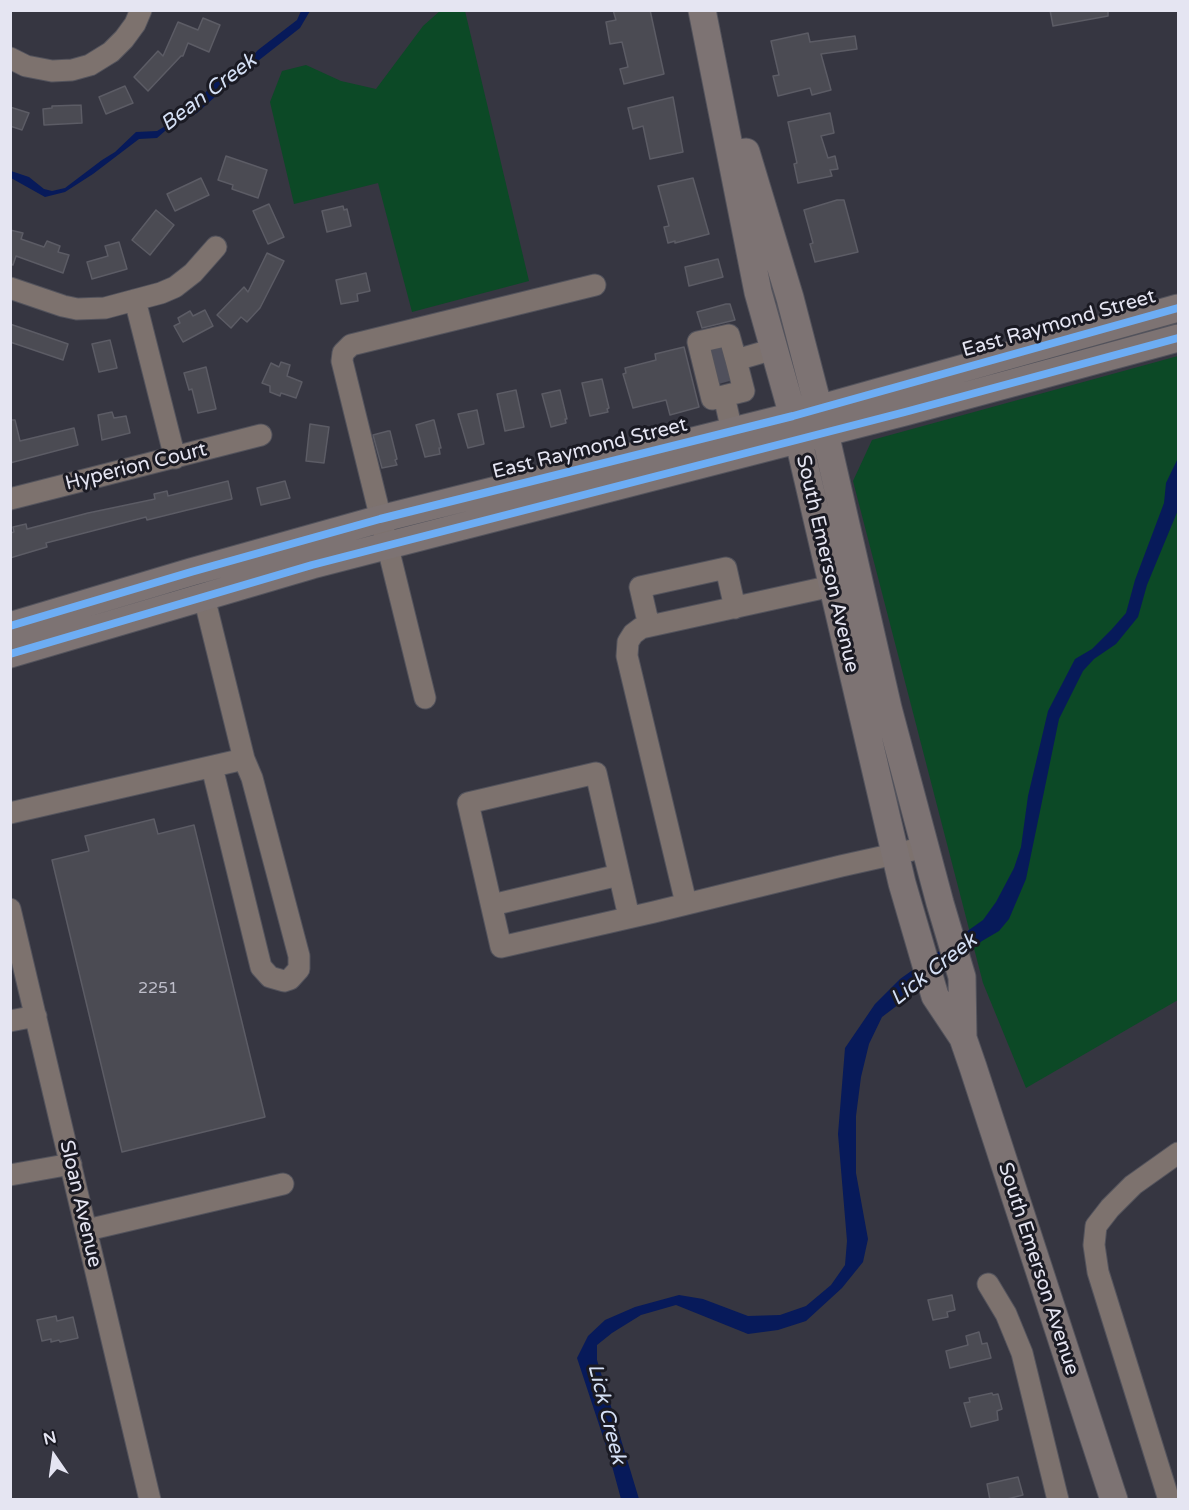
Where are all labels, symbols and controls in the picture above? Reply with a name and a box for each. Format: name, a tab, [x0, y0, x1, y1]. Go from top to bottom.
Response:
water label: Bean Creek	[156, 49, 262, 137]
street label: East Raymond Street	[960, 285, 1158, 363]
street label: East Raymond Street	[490, 413, 690, 485]
street label: Hyperion Court	[63, 438, 209, 496]
street label: South Emerson Avenue	[790, 453, 864, 675]
water label: Lick Creek	[886, 928, 982, 1012]
house number: 2251	[138, 979, 178, 999]
street label: Sloan Avenue	[54, 1138, 106, 1270]
street label: South Emerson Avenue	[992, 1160, 1084, 1378]
water label: Lick Creek	[581, 1361, 631, 1467]
north arrow	[24, 1426, 84, 1486]
text: N	[41, 1427, 58, 1450]

